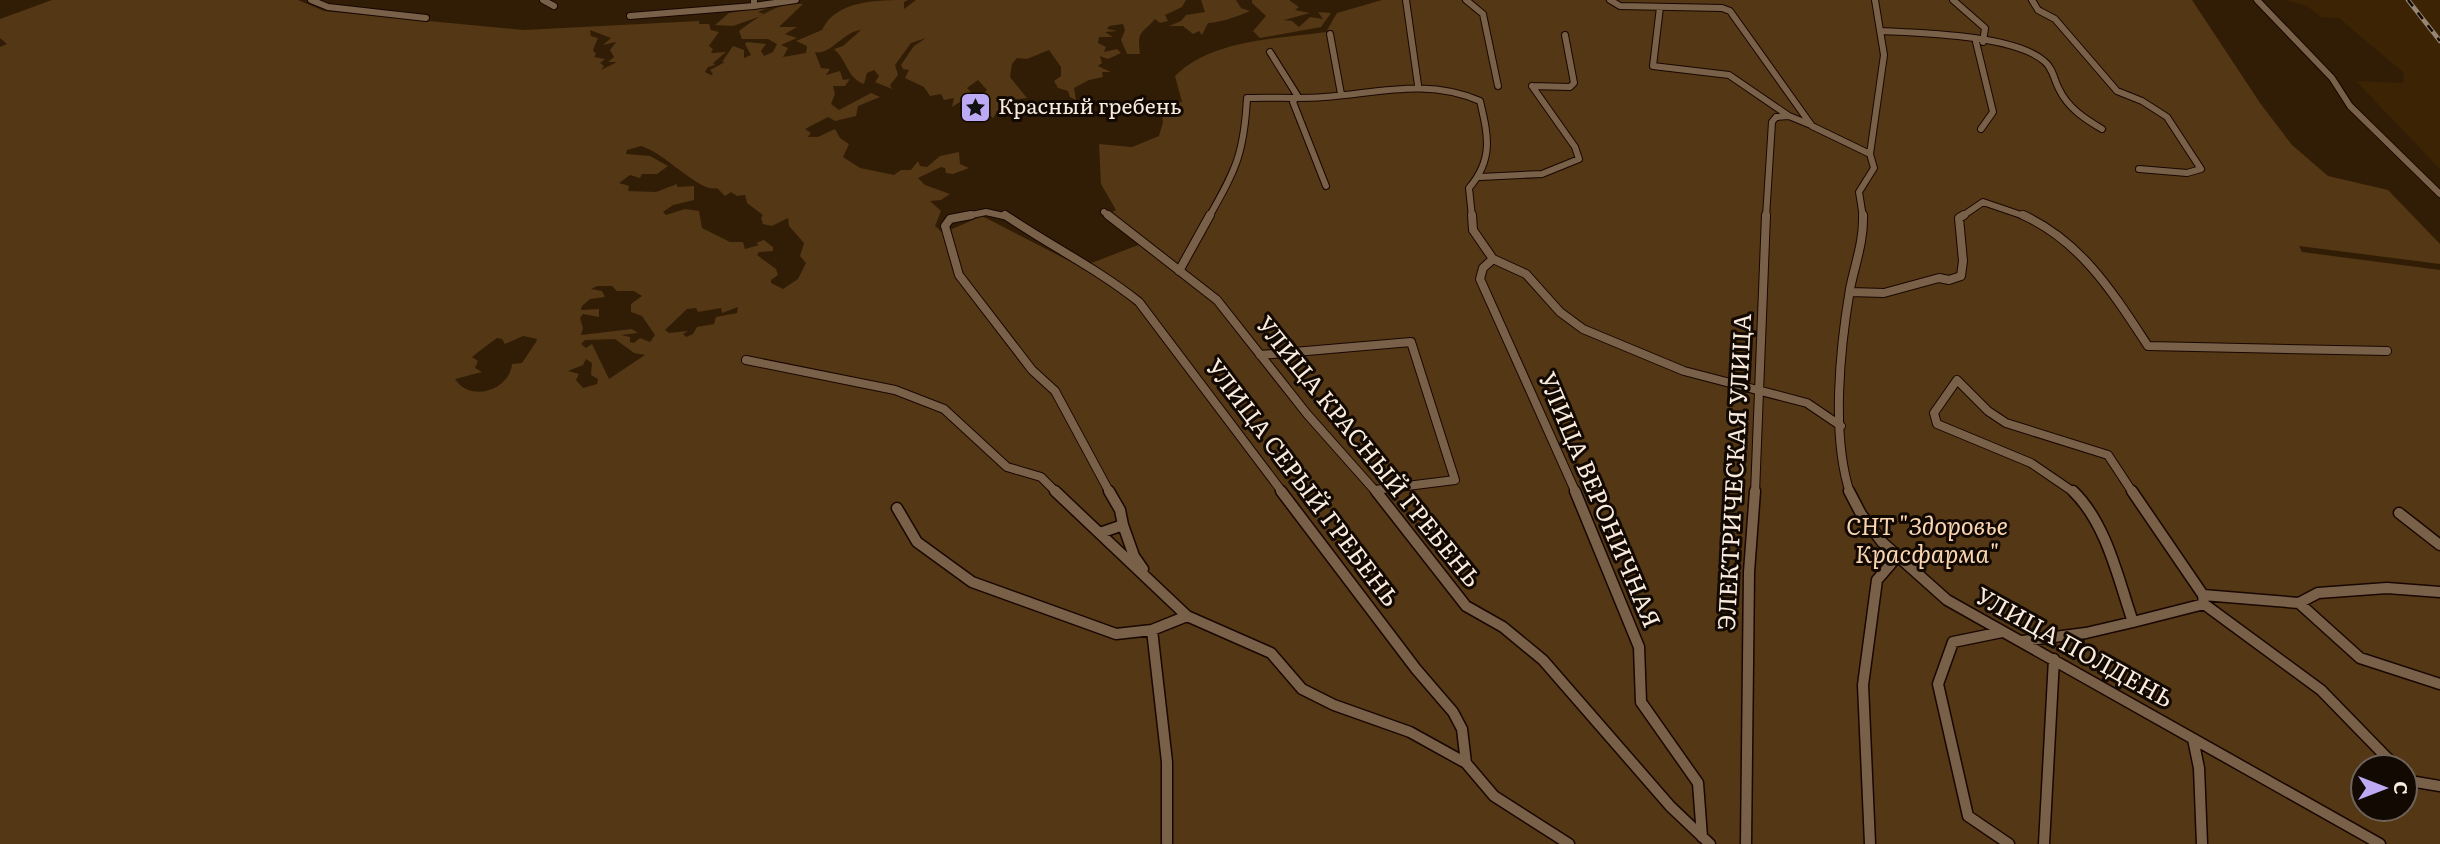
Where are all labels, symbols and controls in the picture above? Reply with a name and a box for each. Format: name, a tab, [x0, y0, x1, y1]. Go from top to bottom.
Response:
place label: Красный гребень	[998, 89, 1181, 120]
place icon: Красный гребень	[958, 90, 992, 124]
street label: УЛИЦА КРАСНЫЙ ГРЕБЕНЬ	[1249, 307, 1491, 594]
street label: ЭЛЕКТРИЧЕСКАЯ УЛИЦА	[1707, 312, 1758, 631]
street label: УЛИЦА СЕРЫЙ ГРЕБЕНЬ	[1199, 350, 1409, 613]
street label: УЛИЦА ВЕРОНИЧНАЯ	[1532, 366, 1671, 632]
park label: СНТ "Здоровье Красфарма"	[1846, 507, 2008, 570]
street label: УЛИЦА ПОЛДЕНЬ	[1970, 577, 2180, 715]
north arrow	[2349, 753, 2419, 823]
text: С	[2388, 781, 2416, 795]

